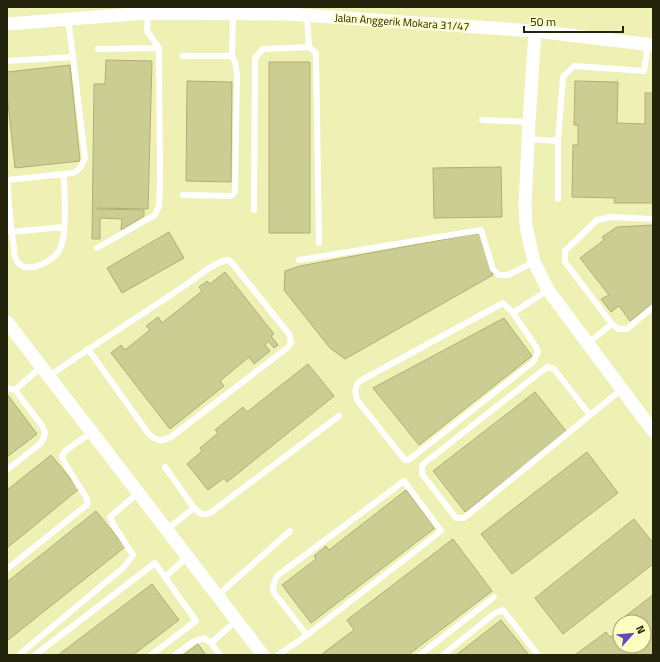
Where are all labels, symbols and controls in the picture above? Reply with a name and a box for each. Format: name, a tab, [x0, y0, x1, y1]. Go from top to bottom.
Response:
scale bar	[524, 8, 623, 34]
street label: Jalan Anggerik Mokara 31/47	[334, 9, 470, 35]
text: 50 m	[530, 12, 556, 31]
north arrow	[612, 614, 652, 654]
text: N	[632, 622, 650, 636]

